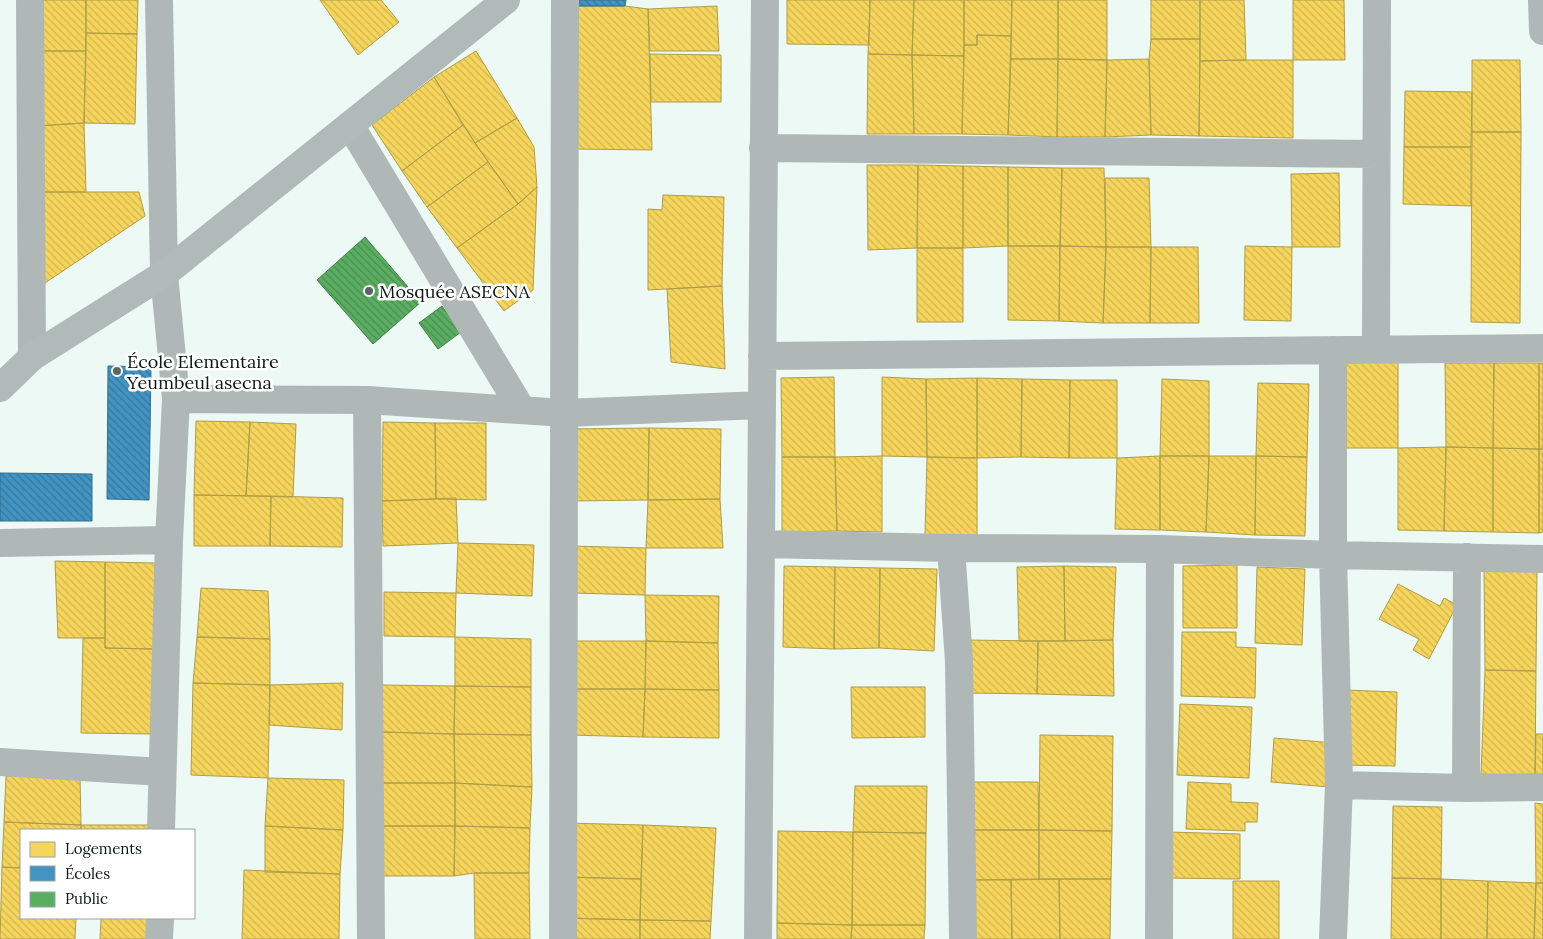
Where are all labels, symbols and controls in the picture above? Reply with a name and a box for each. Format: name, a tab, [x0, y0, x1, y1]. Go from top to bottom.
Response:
place label: Mosquée ASECNA	[379, 280, 530, 303]
marker: Mosquée ASECNA	[363, 285, 375, 297]
place label: École Elementaire Yeumbeul asecna	[126, 350, 279, 394]
marker: École Elementaire Yeumbeul asecna	[111, 365, 123, 377]
legend	[20, 829, 195, 919]
text: Logements	[65, 839, 142, 858]
text: Écoles	[65, 864, 110, 883]
text: Public	[65, 889, 108, 908]

